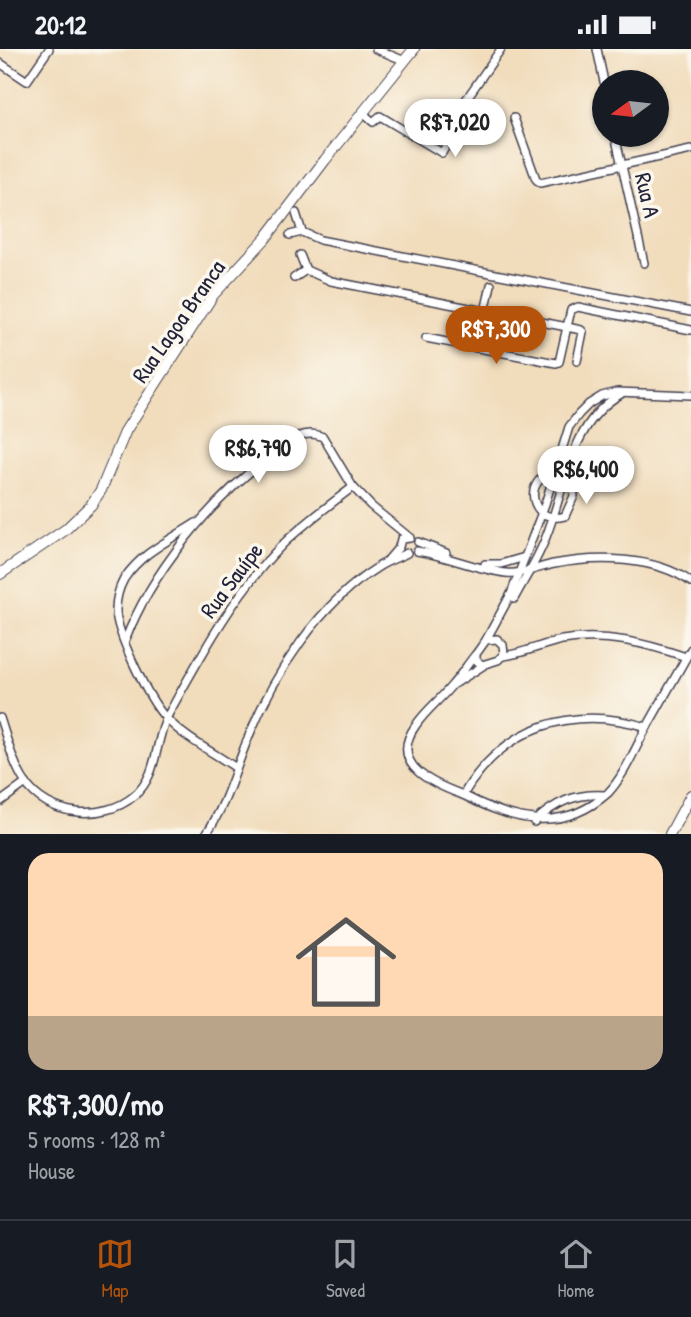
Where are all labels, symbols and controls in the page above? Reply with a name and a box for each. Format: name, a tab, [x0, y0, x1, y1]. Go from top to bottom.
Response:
text: 20:12	[35, 7, 86, 42]
north arrow	[592, 70, 668, 147]
map controls	[592, 70, 669, 147]
pin: R$7,020	[390, 99, 520, 159]
text: R$7,020	[420, 106, 490, 137]
street label: Rua A	[628, 169, 668, 221]
street label: Rua Lagoa Branca	[124, 253, 232, 389]
pin: R$7,300	[431, 307, 561, 366]
text: R$7,300	[461, 313, 531, 344]
pin: R$6,790	[193, 425, 323, 485]
text: R$6,790	[225, 432, 291, 463]
pin: R$6,400	[521, 447, 651, 506]
text: R$6,400	[553, 453, 619, 484]
street label: Rua Sauípe	[192, 536, 270, 624]
icon: home	[283, 899, 409, 1025]
text: R$7,300/mo	[28, 1084, 163, 1124]
text: 5 rooms · 128 m²	[28, 1124, 165, 1155]
text: House	[28, 1155, 75, 1186]
tab: Map	[96, 1235, 134, 1303]
tab: Saved	[326, 1235, 365, 1303]
tab: Home	[557, 1235, 595, 1303]

